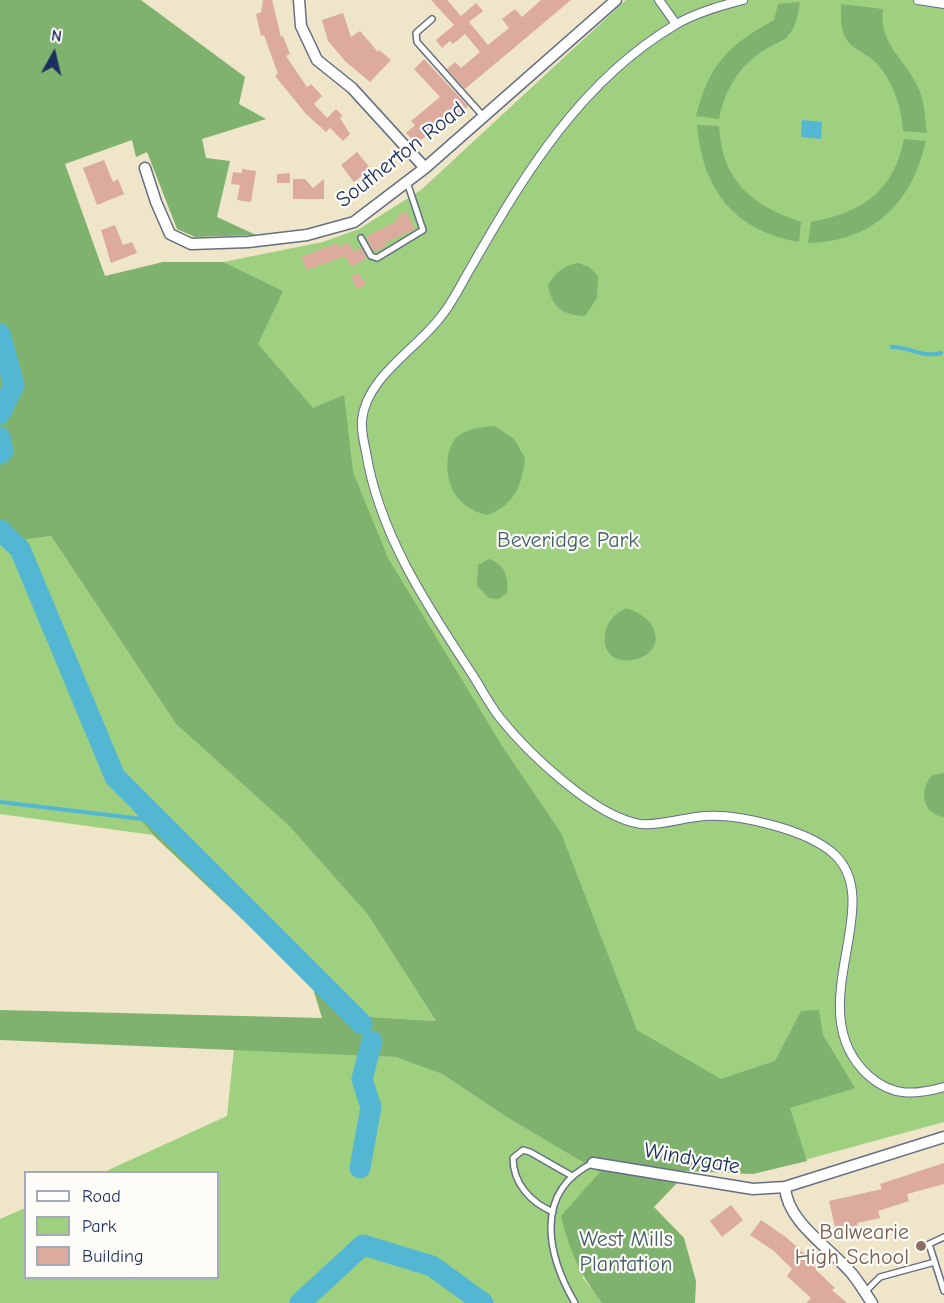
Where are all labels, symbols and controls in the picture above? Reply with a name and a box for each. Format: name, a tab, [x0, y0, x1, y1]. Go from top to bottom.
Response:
north arrow	[24, 24, 84, 84]
text: N	[50, 27, 63, 46]
street label: Southerton Road	[331, 96, 471, 214]
park label: Beveridge Park	[497, 528, 639, 554]
street label: Windygate	[642, 1138, 742, 1180]
legend	[24, 1171, 219, 1279]
text: Road	[82, 1186, 121, 1207]
text: Park	[82, 1216, 116, 1237]
place label: Balwearie High School	[795, 1220, 909, 1272]
park label: West Mills Plantation	[579, 1227, 673, 1278]
marker: Balwearie High School	[914, 1239, 928, 1253]
text: Building	[82, 1246, 144, 1267]

